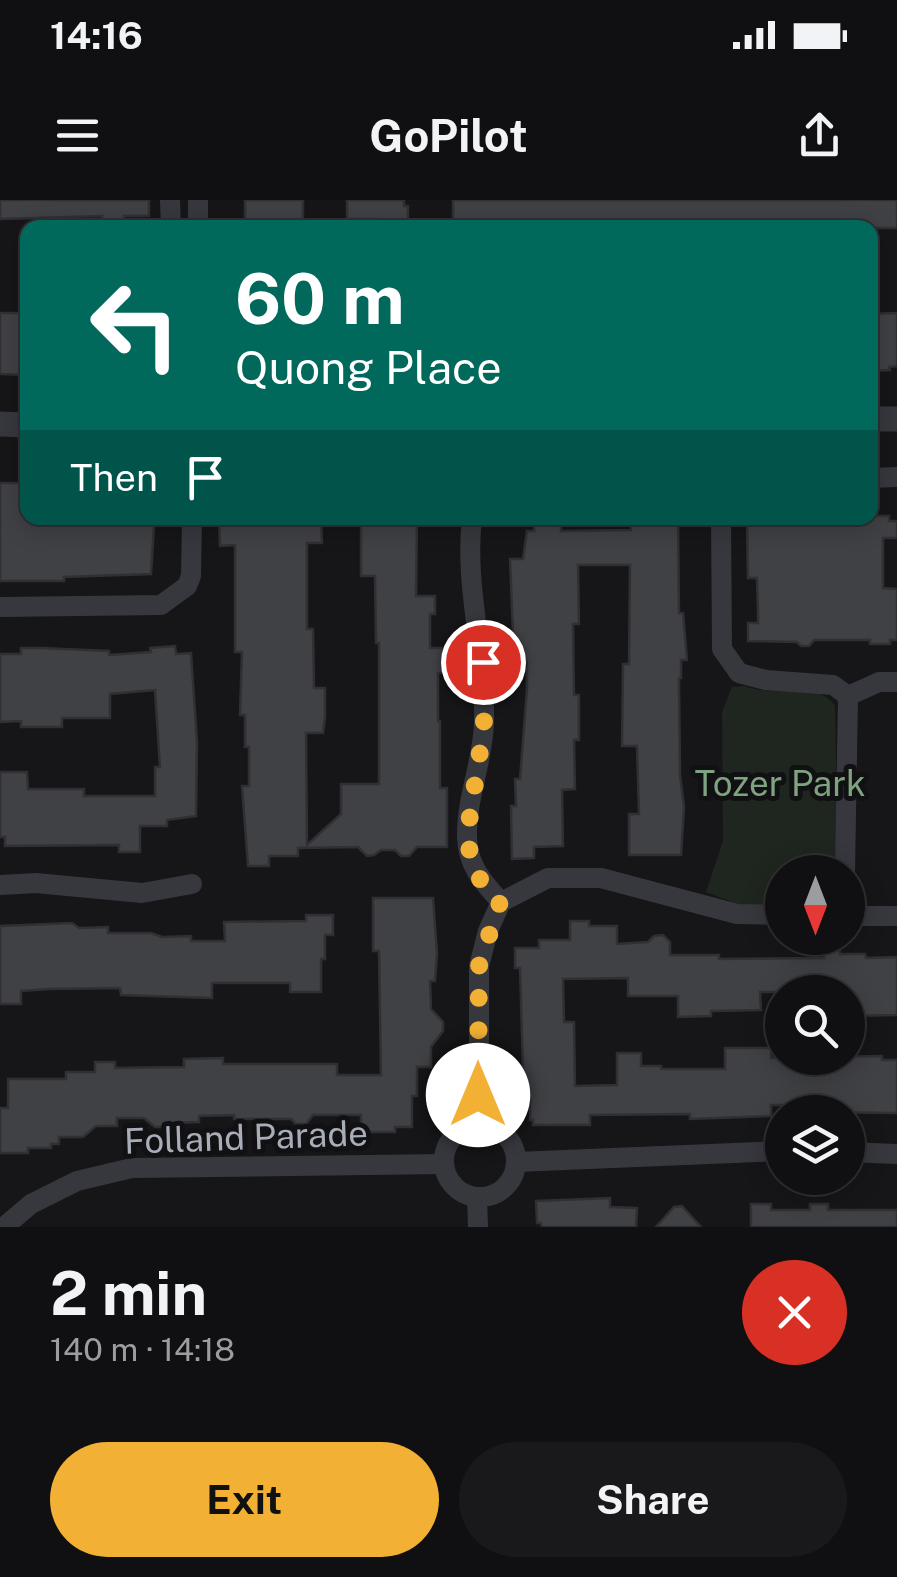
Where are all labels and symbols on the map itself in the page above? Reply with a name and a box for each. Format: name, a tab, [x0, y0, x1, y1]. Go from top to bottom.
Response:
pin	[441, 620, 526, 705]
park label: Tozer Park	[694, 763, 866, 804]
north arrow	[765, 855, 865, 955]
position arrow	[426, 1043, 530, 1147]
street label: Folland Parade	[123, 1112, 369, 1162]

